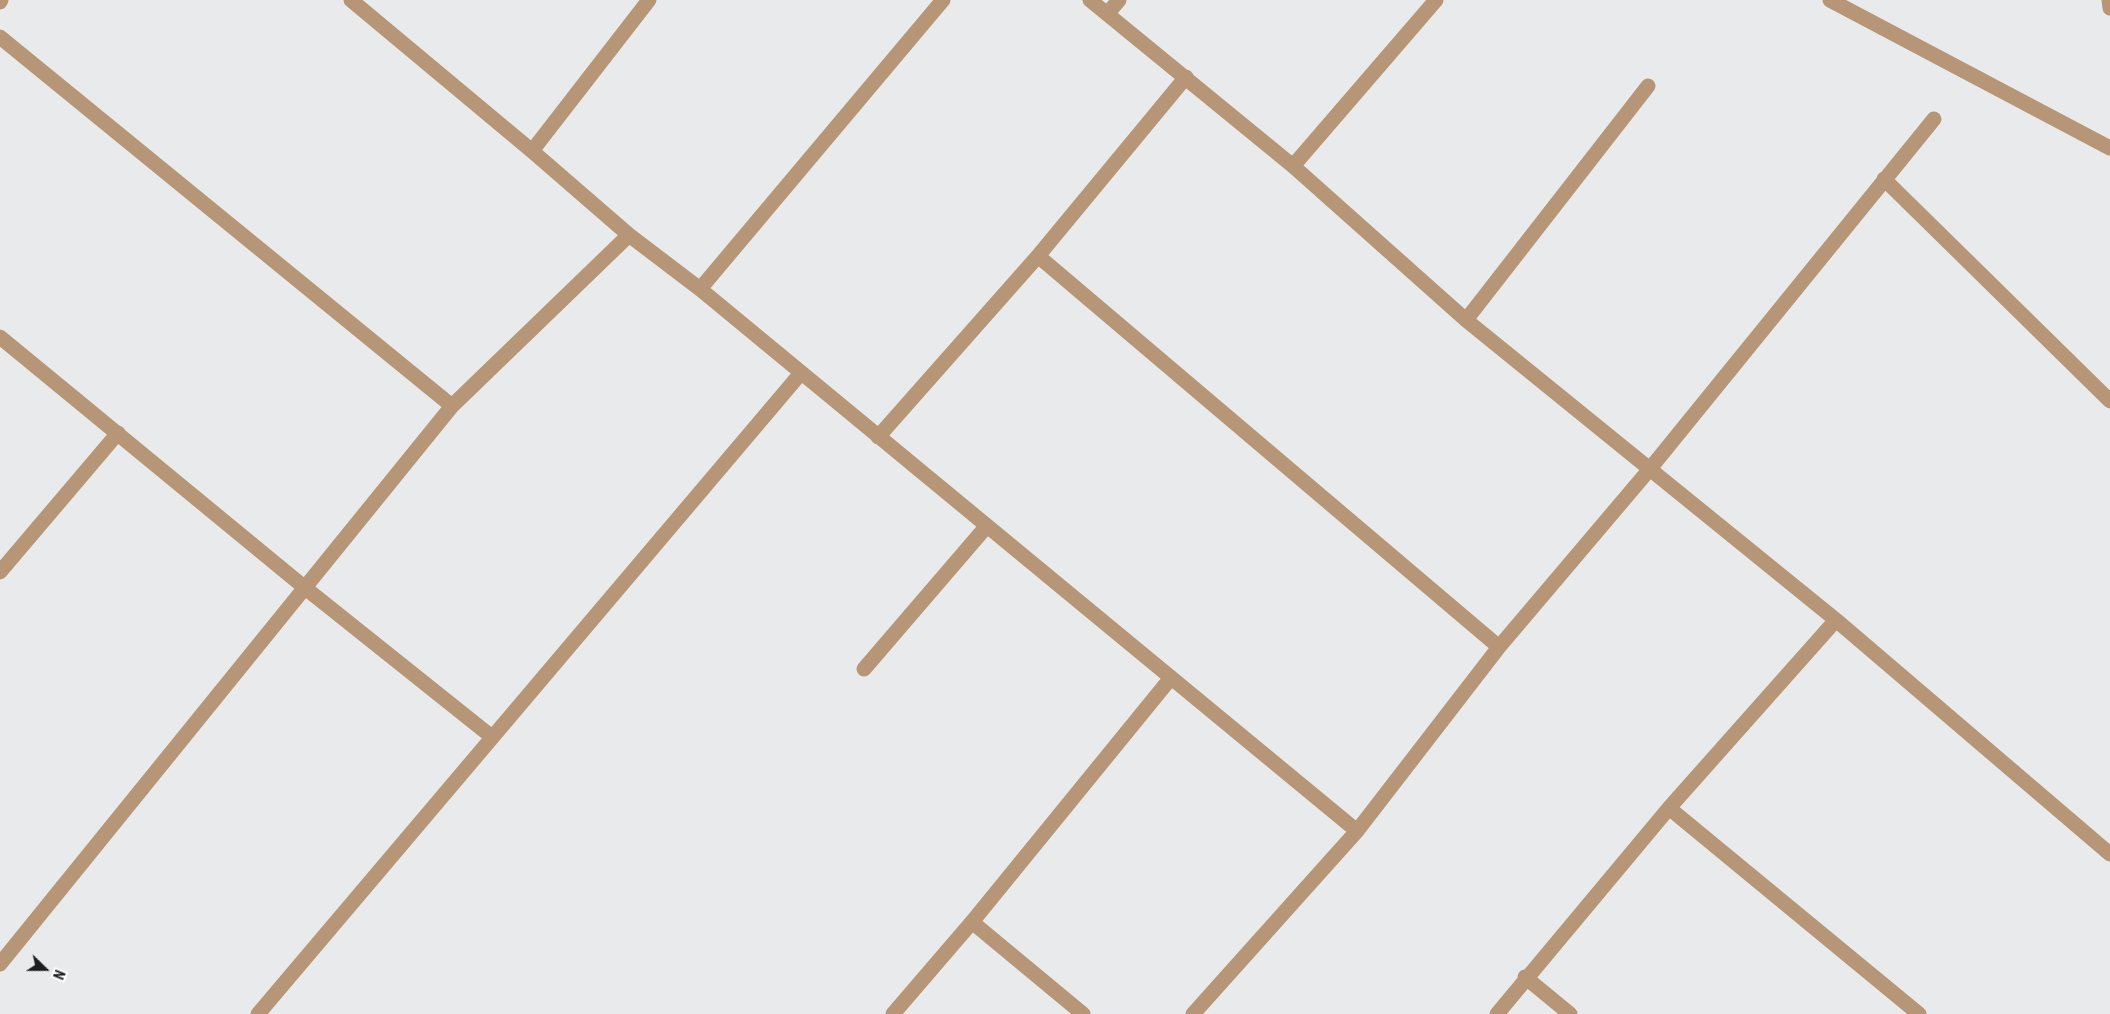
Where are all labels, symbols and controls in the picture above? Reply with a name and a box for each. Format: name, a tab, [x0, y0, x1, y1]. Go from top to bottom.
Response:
north arrow	[20, 944, 70, 994]
text: N	[50, 968, 68, 982]

